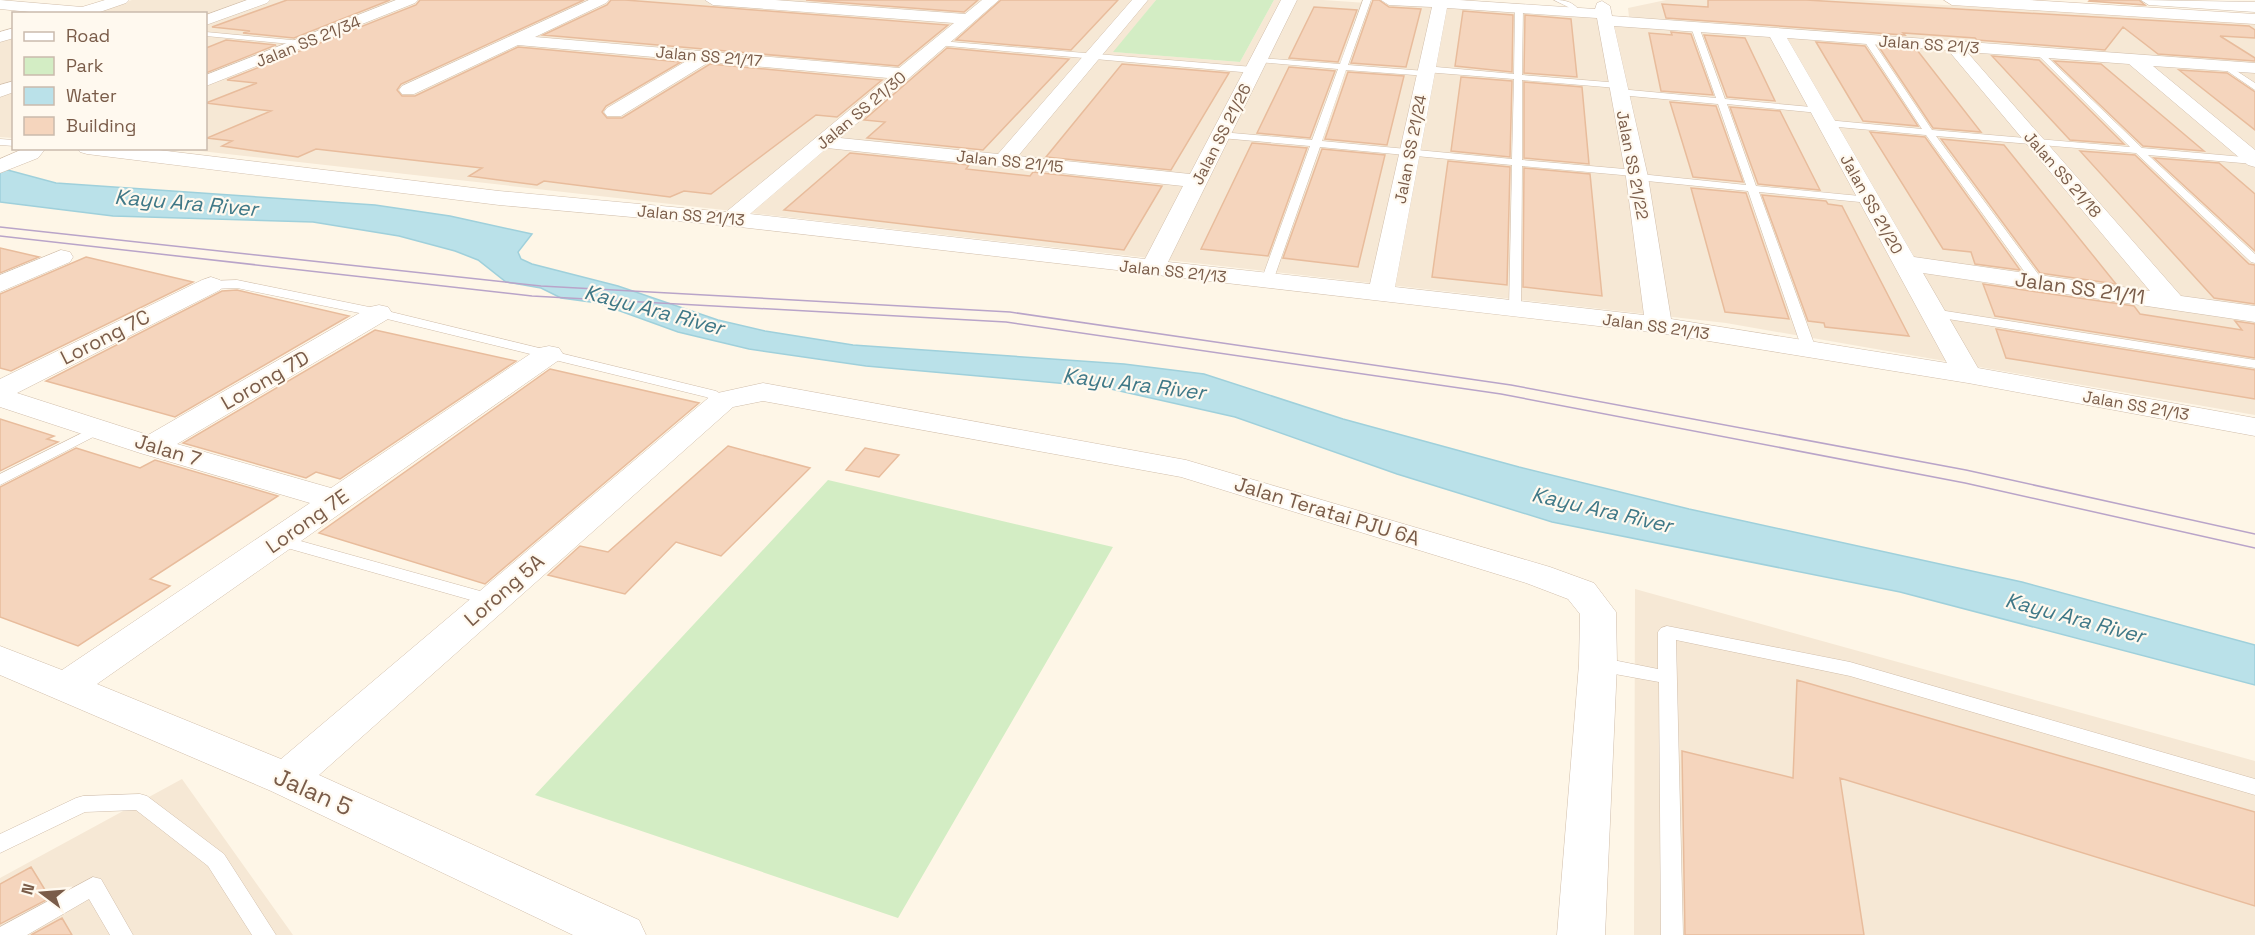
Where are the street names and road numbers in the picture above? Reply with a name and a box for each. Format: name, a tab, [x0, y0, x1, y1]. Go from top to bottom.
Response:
street label: Jalan SS 21/34	[253, 11, 364, 72]
street label: Jalan SS 21/3	[1878, 31, 1980, 58]
street label: Jalan SS 21/17	[655, 41, 763, 72]
street label: Jalan SS 21/30	[812, 67, 911, 154]
street label: Jalan SS 21/26	[1187, 80, 1256, 188]
street label: Jalan SS 21/24	[1390, 93, 1431, 205]
street label: Jalan SS 21/22	[1612, 109, 1653, 221]
street label: Jalan SS 21/18	[2019, 127, 2106, 222]
street label: Jalan SS 21/15	[955, 145, 1065, 178]
street label: Jalan SS 21/20	[1835, 151, 1908, 258]
street label: Jalan SS 21/13	[636, 200, 746, 231]
street label: Jalan SS 21/13	[1118, 255, 1228, 288]
street label: Jalan SS 21/11	[2013, 266, 2147, 310]
street label: Lorong 7C	[56, 303, 154, 371]
street label: Jalan SS 21/13	[1601, 309, 1711, 344]
street label: Lorong 7D	[216, 344, 314, 416]
street label: Jalan SS 21/13	[2081, 386, 2191, 425]
street label: Jalan 7	[132, 428, 204, 472]
street label: Jalan Teratai PJU 6A	[1231, 470, 1423, 552]
street label: Lorong 7E	[260, 483, 354, 559]
street label: Lorong 5A	[459, 548, 550, 632]
street label: Jalan 5	[269, 761, 357, 822]

